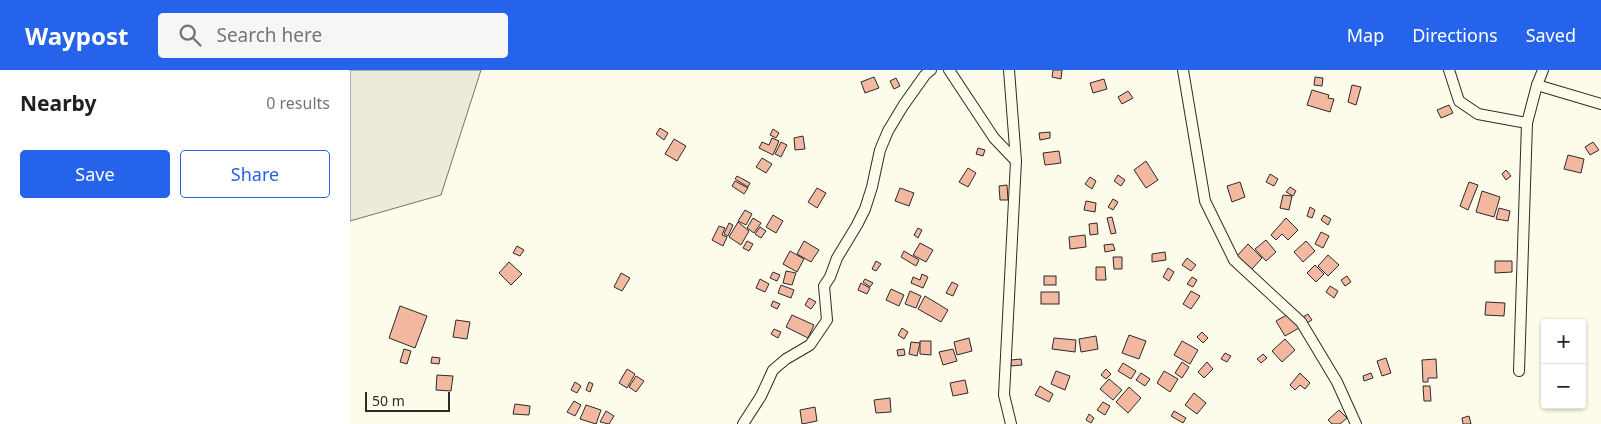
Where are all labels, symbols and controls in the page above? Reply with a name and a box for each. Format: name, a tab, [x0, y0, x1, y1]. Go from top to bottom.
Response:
search box	[158, 13, 508, 58]
text: Waypost	[25, 19, 128, 52]
icon: search	[176, 21, 204, 49]
text: Search here	[216, 22, 322, 48]
text: Map	[1347, 23, 1384, 47]
text: Directions	[1412, 23, 1498, 47]
text: Saved	[1526, 23, 1576, 47]
text: Nearby	[20, 89, 96, 117]
text: 0 results	[266, 92, 330, 114]
button: Save	[20, 150, 170, 198]
button: Share	[180, 150, 330, 198]
map controls	[1541, 319, 1586, 409]
button: +	[1541, 319, 1586, 364]
button: −	[1541, 364, 1586, 409]
scale bar	[365, 389, 450, 412]
text: 50 m	[372, 391, 405, 410]

